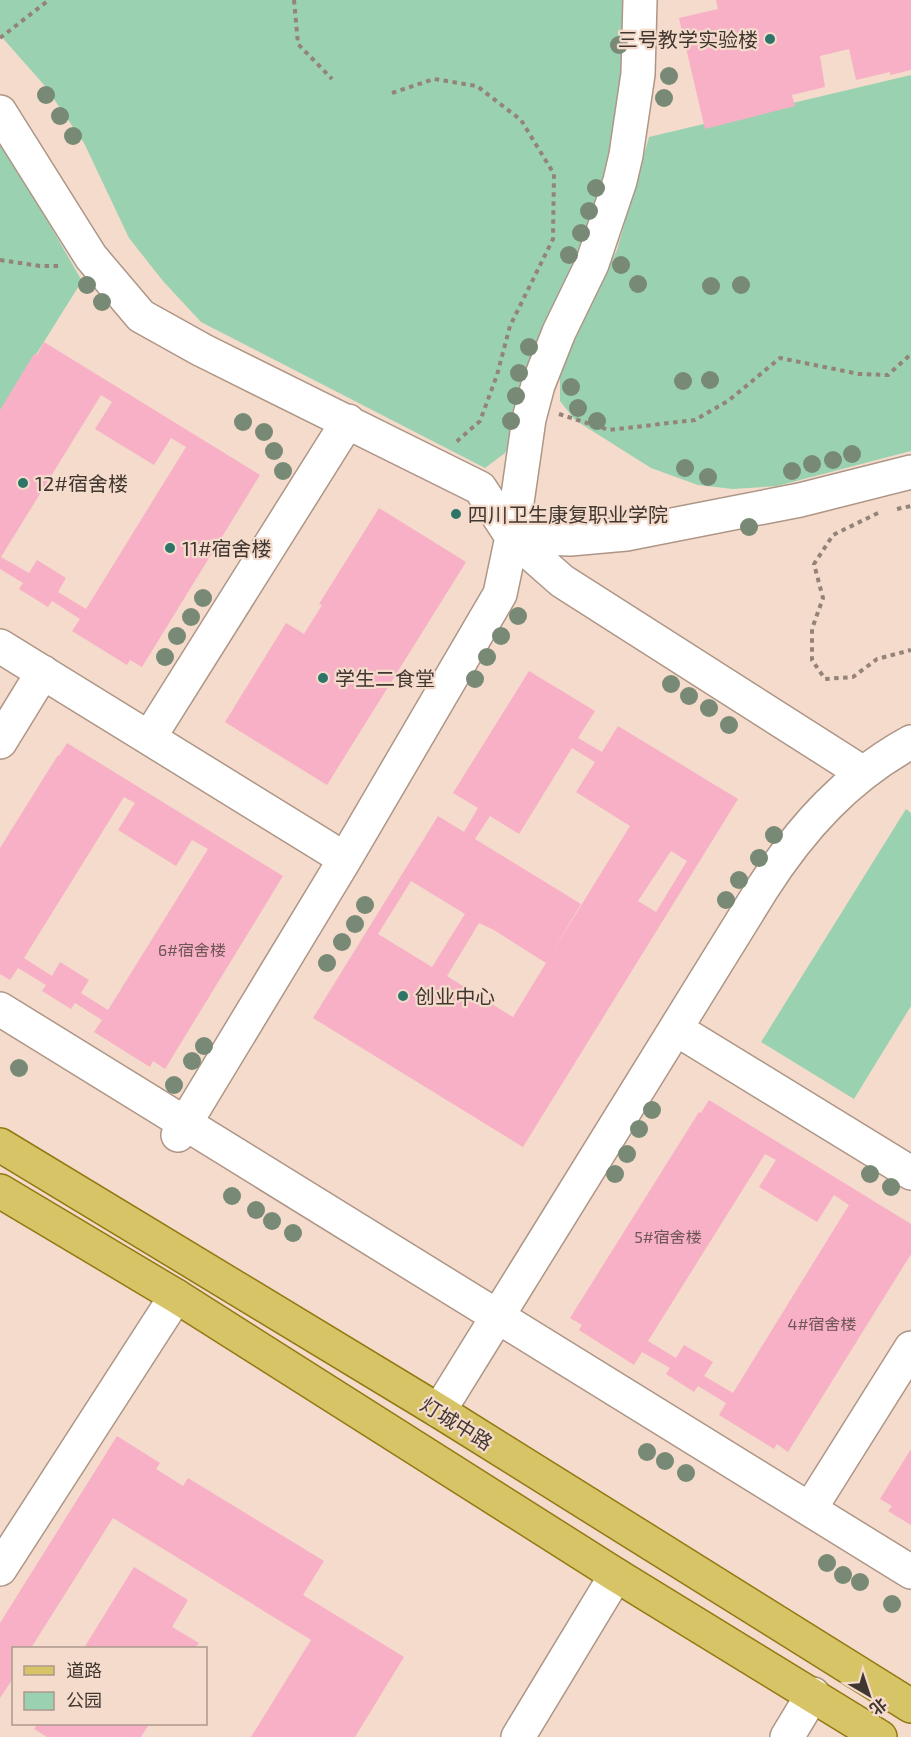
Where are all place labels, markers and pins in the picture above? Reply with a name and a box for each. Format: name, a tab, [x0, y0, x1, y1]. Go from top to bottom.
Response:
place label: 三号教学实验楼	[618, 27, 758, 51]
marker: 三号教学实验楼	[763, 32, 777, 46]
place label: 12#宿舍楼	[35, 471, 128, 495]
marker: 12#宿舍楼	[16, 476, 30, 490]
place label: 四川卫生康复职业学院	[468, 502, 668, 526]
marker: 四川卫生康复职业学院	[449, 507, 463, 521]
place label: 11#宿舍楼	[182, 536, 272, 560]
marker: 11#宿舍楼	[163, 541, 177, 555]
place label: 学生二食堂	[335, 666, 435, 690]
marker: 学生二食堂	[316, 671, 330, 685]
place label: 创业中心	[415, 984, 495, 1008]
marker: 创业中心	[396, 989, 410, 1003]

